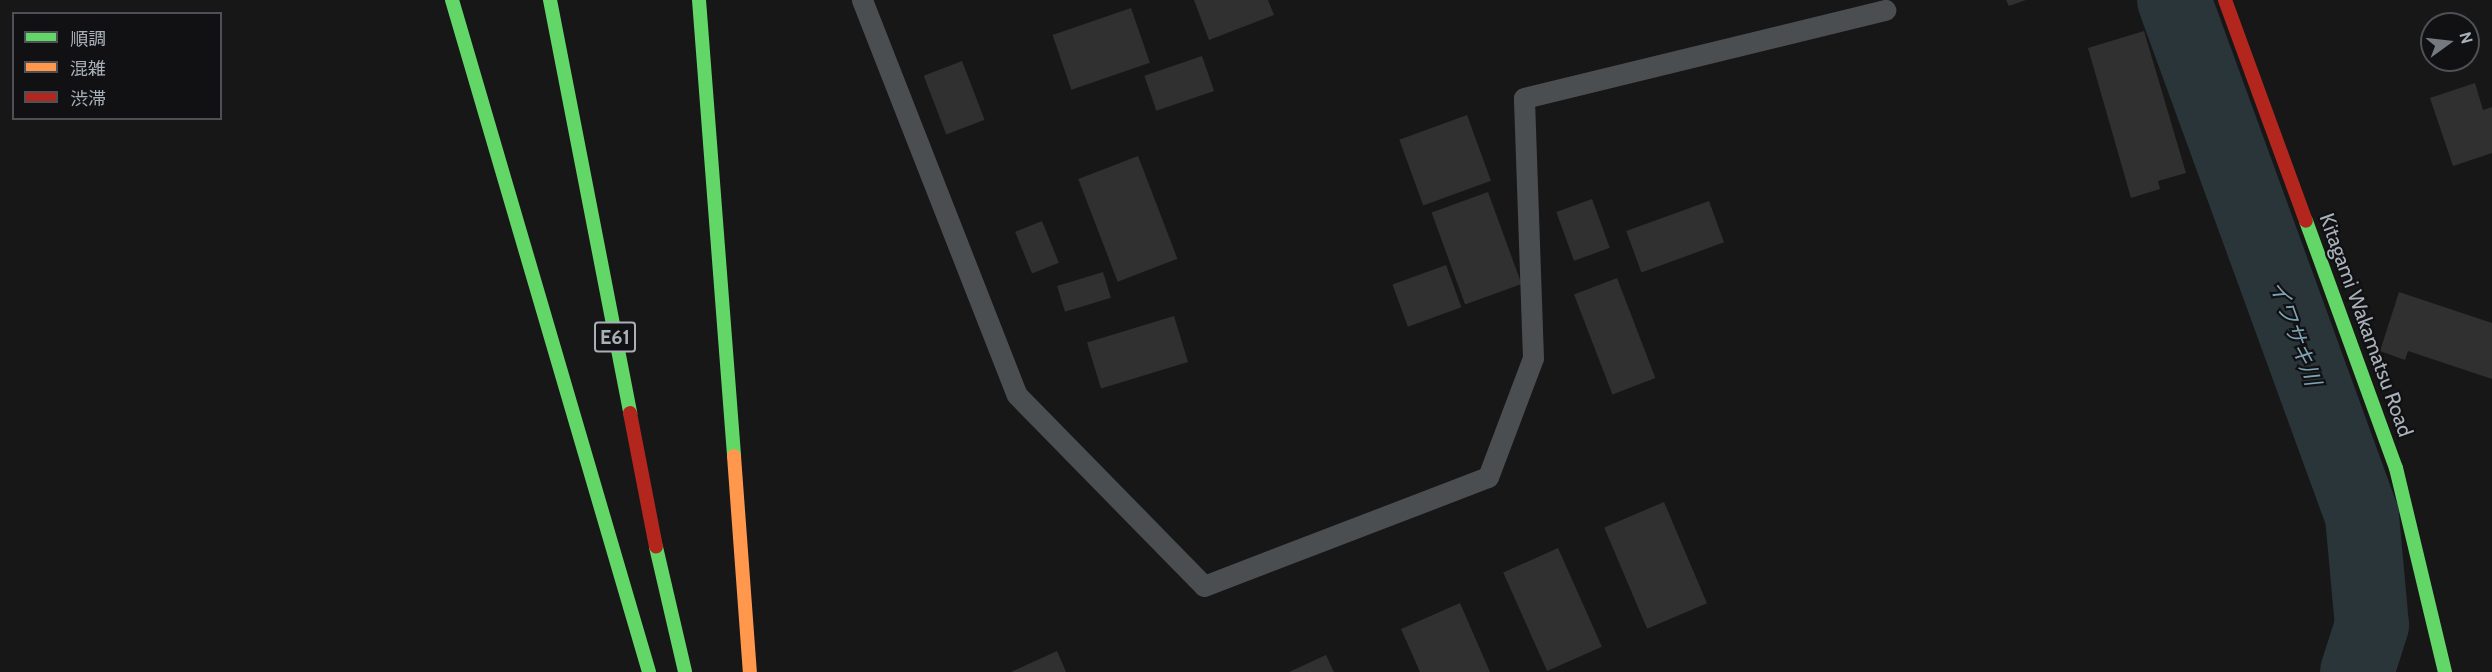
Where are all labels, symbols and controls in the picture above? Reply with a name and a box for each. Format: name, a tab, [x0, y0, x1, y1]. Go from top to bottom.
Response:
legend	[12, 12, 222, 120]
north arrow	[2420, 12, 2480, 72]
text: 順調	[70, 28, 106, 50]
text: N	[2455, 30, 2477, 46]
text: 混雑	[70, 58, 106, 80]
text: 渋滞	[70, 88, 106, 110]
street label: Kitagami Wakamatsu Road	[2314, 210, 2418, 440]
water label: イワサキ川	[2264, 277, 2326, 389]
road number: E61	[594, 320, 636, 354]

